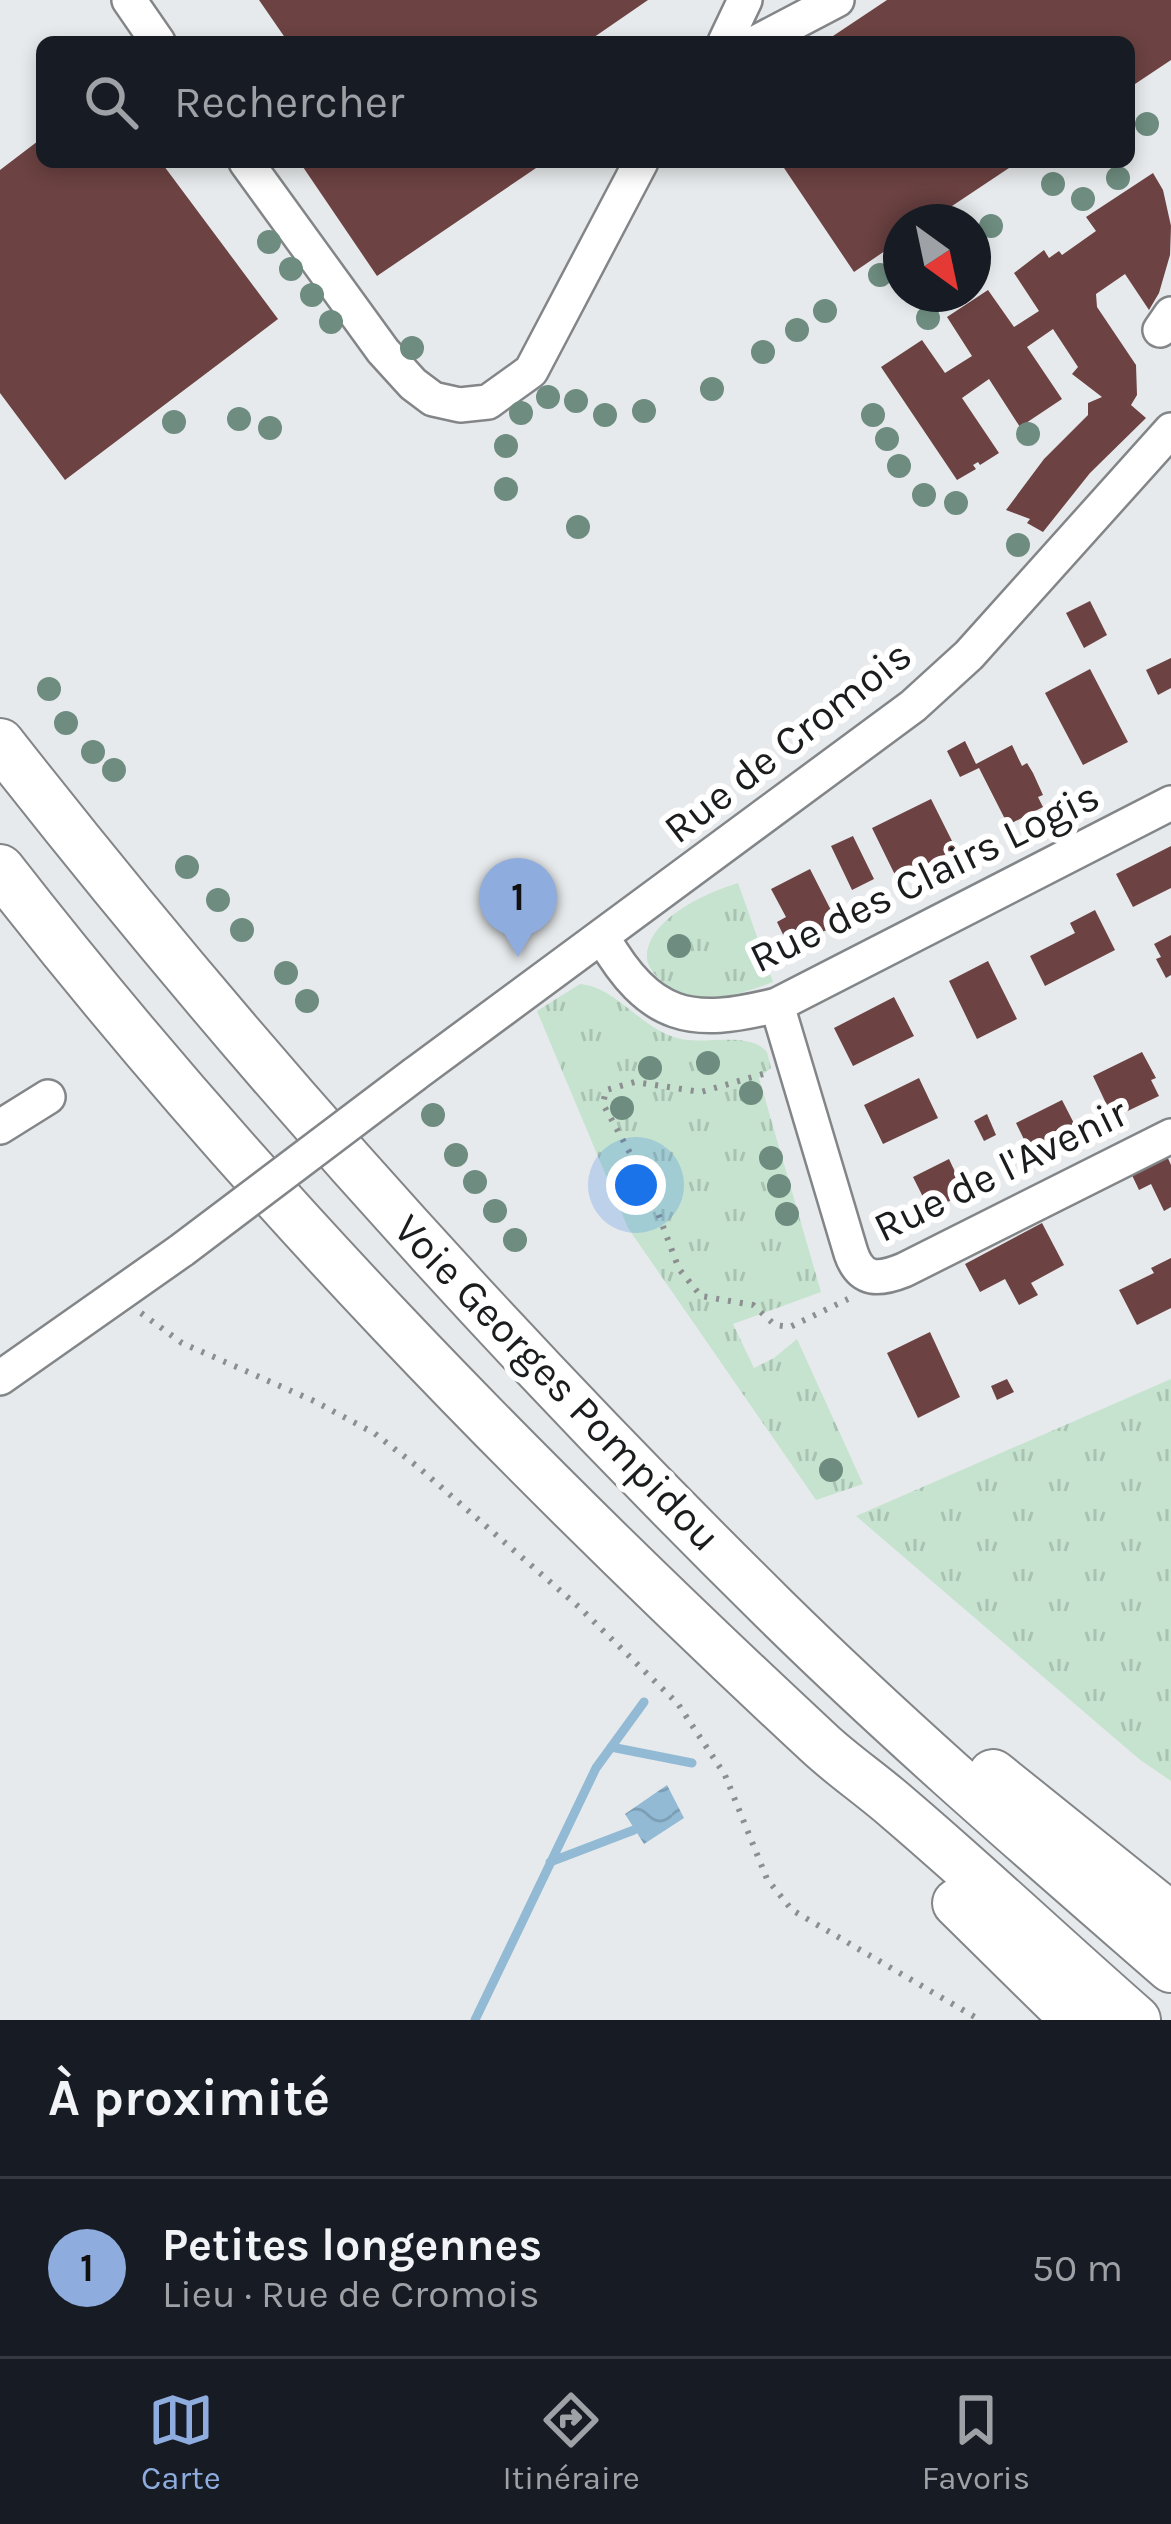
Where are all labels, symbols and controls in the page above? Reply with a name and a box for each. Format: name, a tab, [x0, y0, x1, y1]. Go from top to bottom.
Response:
search box	[36, 36, 1135, 168]
icon: search	[78, 69, 144, 135]
text: Rechercher	[174, 76, 404, 128]
north arrow	[883, 204, 991, 312]
street label: Rue de Cromois	[654, 630, 921, 854]
street label: Rue des Clairs Logis	[742, 771, 1107, 983]
pin: 1	[479, 858, 557, 957]
street label: Rue de l'Avenir	[866, 1087, 1136, 1253]
your location	[606, 1155, 666, 1215]
street label: Voie Georges Pompidou	[384, 1204, 731, 1561]
text: À proximité	[48, 2068, 330, 2128]
text: Petites longennes	[162, 2219, 542, 2271]
text: 1	[80, 2245, 94, 2291]
text: 50 m	[1032, 2245, 1123, 2291]
text: Lieu · Rue de Cromois	[162, 2271, 539, 2317]
tab: Carte	[141, 2387, 221, 2497]
tab: Itinéraire	[503, 2387, 640, 2497]
tab: Favoris	[922, 2387, 1030, 2497]

